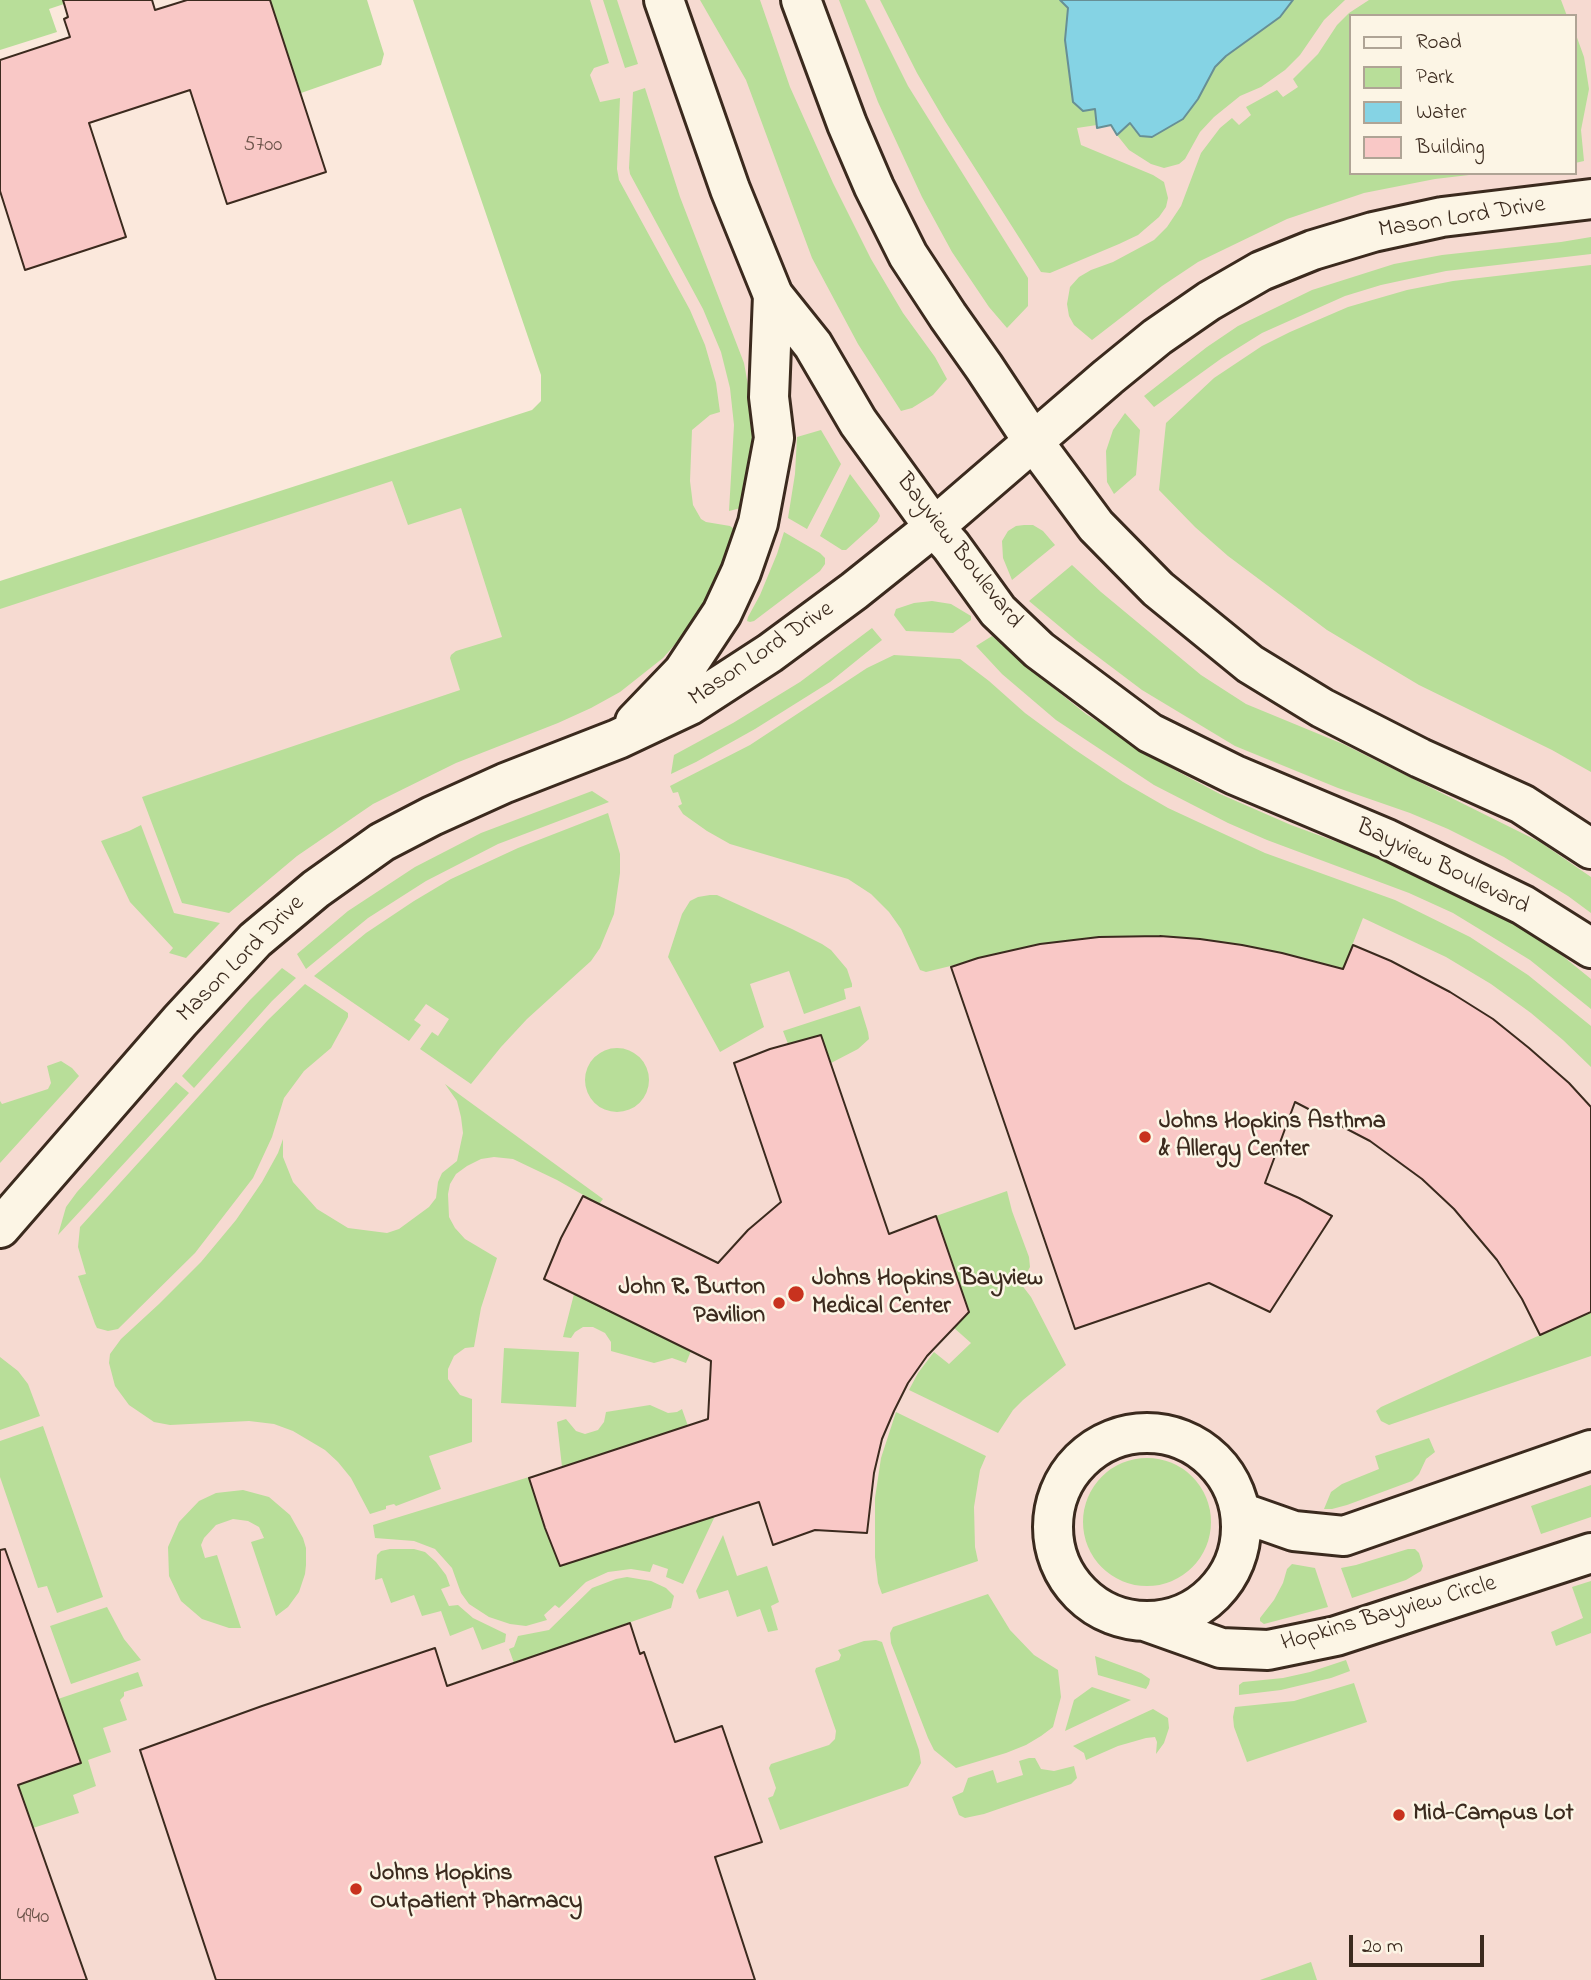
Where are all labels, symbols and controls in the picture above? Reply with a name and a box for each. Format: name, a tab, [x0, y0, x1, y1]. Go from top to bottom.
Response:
legend	[1350, 14, 1577, 175]
text: Road	[1416, 28, 1462, 58]
text: Park	[1416, 63, 1454, 93]
text: Water	[1416, 98, 1467, 128]
text: Building	[1416, 133, 1485, 163]
house number: 5700	[244, 134, 282, 160]
street label: Mason Lord Drive	[1377, 192, 1547, 246]
street label: Bayview Boulevard	[889, 469, 1027, 635]
street label: Mason Lord Drive	[684, 596, 840, 714]
street label: Bayview Boulevard	[1351, 814, 1533, 922]
street label: Mason Lord Drive	[172, 890, 312, 1030]
place label: Johns Hopkins Asthma & Allergy Center	[1159, 1109, 1386, 1165]
marker: Johns Hopkins Asthma & Allergy Center	[1137, 1129, 1153, 1145]
place label: Johns Hopkins Bayview Medical Center	[812, 1266, 1043, 1322]
place label: John R. Burton Pavilion	[619, 1275, 765, 1331]
marker: Johns Hopkins Bayview Medical Center	[786, 1284, 806, 1304]
marker: John R. Burton Pavilion	[771, 1295, 787, 1311]
street label: Hopkins Bayview Circle	[1278, 1570, 1500, 1660]
place label: Mid-Campus Lot	[1413, 1801, 1573, 1829]
marker: Mid-Campus Lot	[1391, 1807, 1407, 1823]
place label: Johns Hopkins Outpatient Pharmacy	[370, 1861, 582, 1917]
marker: Johns Hopkins Outpatient Pharmacy	[348, 1881, 364, 1897]
house number: 4940	[17, 1906, 49, 1932]
scale bar	[1353, 1920, 1488, 1964]
text: 20 m	[1362, 1932, 1403, 1962]

